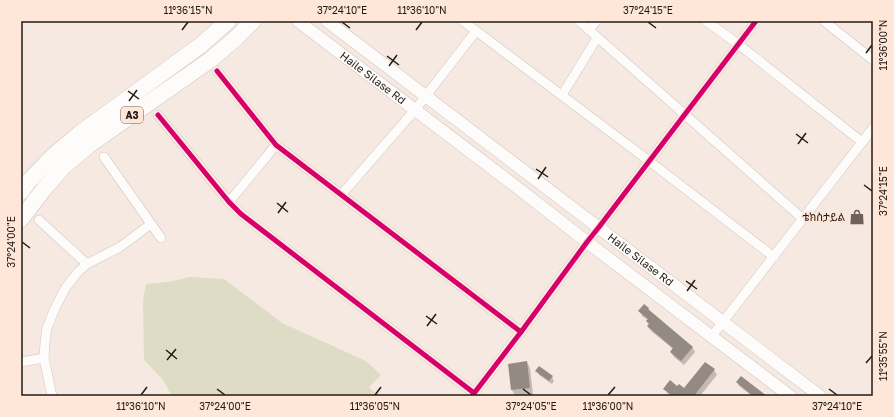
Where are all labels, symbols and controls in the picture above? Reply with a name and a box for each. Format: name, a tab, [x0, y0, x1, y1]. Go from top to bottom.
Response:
text: 11°36'15"N	[163, 4, 213, 16]
text: 37°24'10"E	[317, 4, 367, 16]
text: 11°36'10"N	[397, 4, 447, 16]
text: 37°24'15"E	[623, 4, 673, 16]
text: 11°36'00"N	[877, 20, 889, 70]
street label: Haile Silase Rd	[338, 48, 409, 107]
road number: A3	[121, 107, 143, 123]
text: 37°24'15"E	[877, 166, 889, 216]
shop icon: ቴክስታይል	[848, 208, 866, 226]
place label: ቴክስታይል	[803, 210, 846, 223]
text: 37°24'00"E	[5, 216, 17, 268]
street label: Haile Silase Rd	[606, 230, 676, 288]
text: 11°35'55"N	[877, 331, 889, 381]
text: 11°36'10"N	[116, 400, 166, 412]
text: 37°24'00"E	[199, 400, 251, 412]
text: 11°36'05"N	[350, 400, 400, 412]
text: 37°24'05"E	[505, 400, 557, 412]
text: 11°36'00"N	[583, 400, 633, 412]
text: 37°24'10"E	[812, 400, 862, 412]

